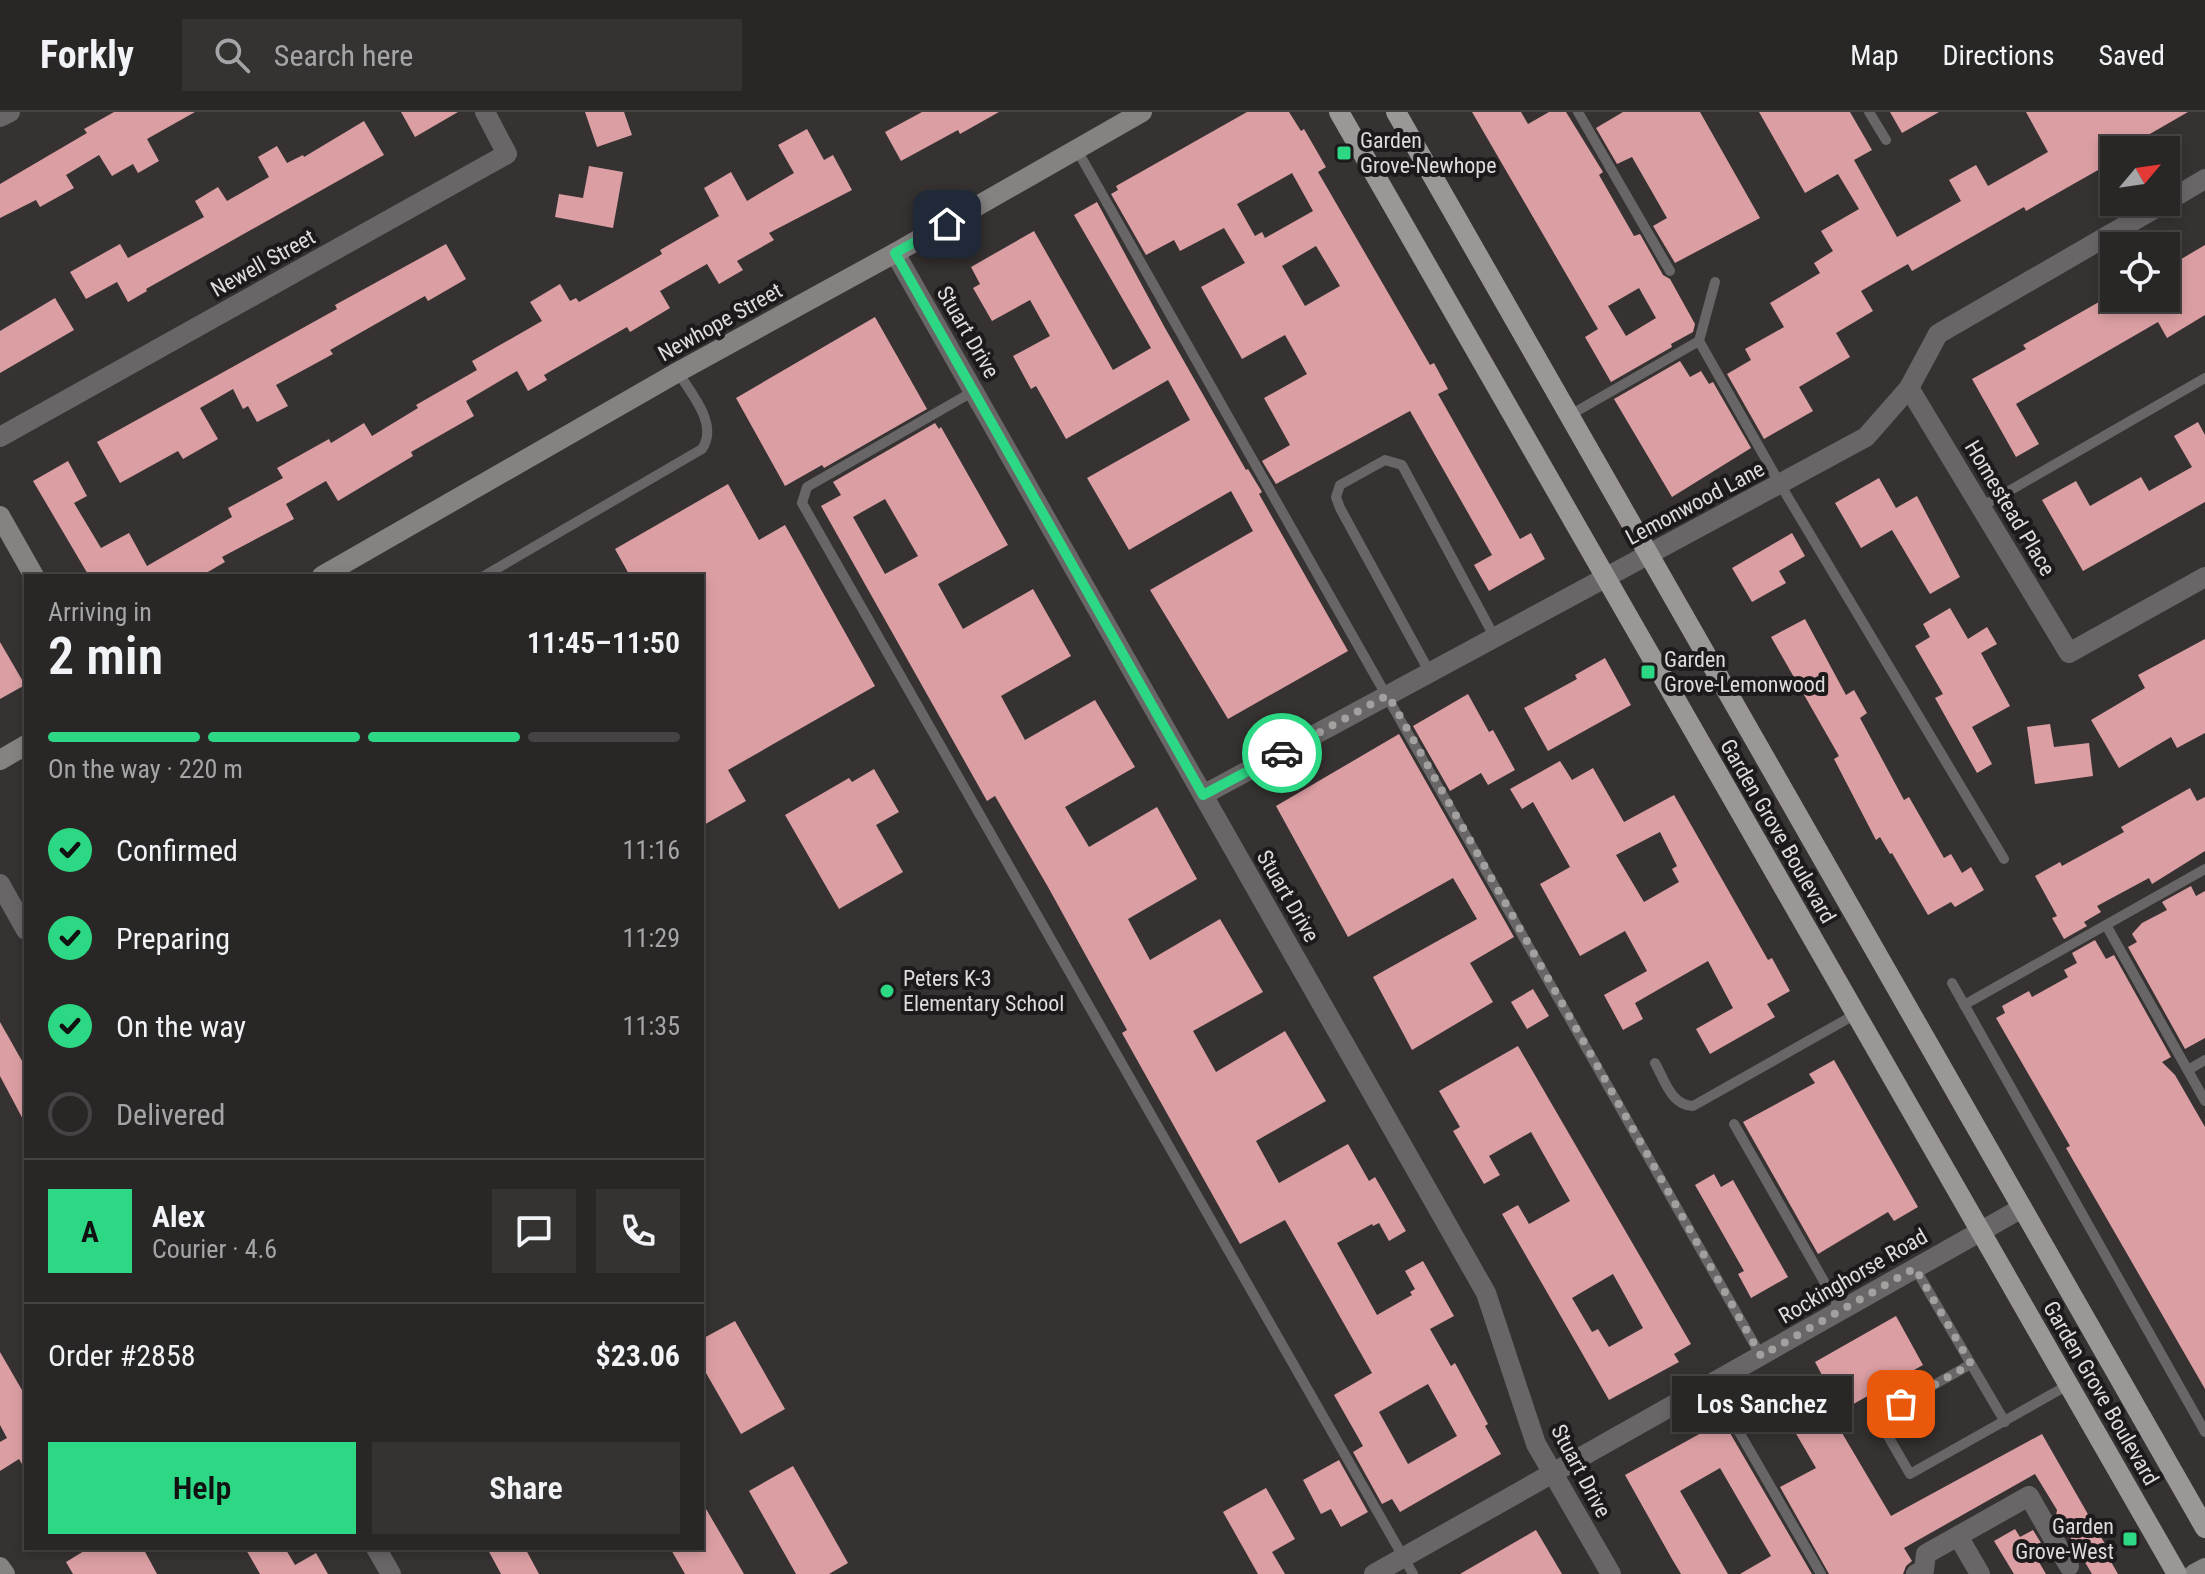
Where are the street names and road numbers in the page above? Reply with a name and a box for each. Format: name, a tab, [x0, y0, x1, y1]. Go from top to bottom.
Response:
street label: Newell Street	[207, 224, 319, 302]
street label: Newhope Street	[654, 278, 786, 366]
street label: Stuart Drive	[932, 282, 1004, 382]
street label: Homestead Place	[1960, 436, 2060, 580]
street label: Lemonwood Lane	[1621, 456, 1769, 550]
street label: Garden Grove Boulevard	[1715, 735, 1841, 927]
street label: Stuart Drive	[1252, 846, 1324, 946]
street label: Rockinghorse Road	[1774, 1223, 1932, 1329]
street label: Garden Grove Boulevard	[2038, 1297, 2164, 1489]
street label: Stuart Drive	[1546, 1420, 1616, 1522]

